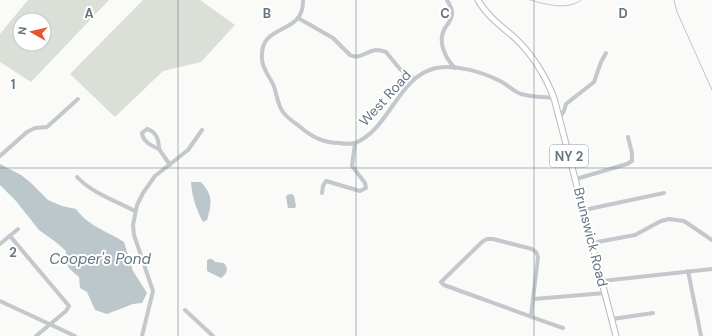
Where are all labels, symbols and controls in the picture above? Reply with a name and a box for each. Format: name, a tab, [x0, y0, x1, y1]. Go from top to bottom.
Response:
text: A	[84, 5, 94, 22]
text: B	[263, 5, 271, 22]
text: C	[440, 5, 450, 22]
text: D	[618, 5, 628, 22]
north arrow	[12, 12, 52, 52]
text: N	[15, 26, 30, 36]
street label: West Road	[355, 66, 415, 130]
text: 1	[11, 76, 15, 93]
road number: NY 2	[550, 145, 588, 167]
street label: Brunswick Road	[570, 185, 612, 289]
text: 2	[9, 244, 17, 261]
water label: Cooper's Pond	[49, 249, 151, 269]

